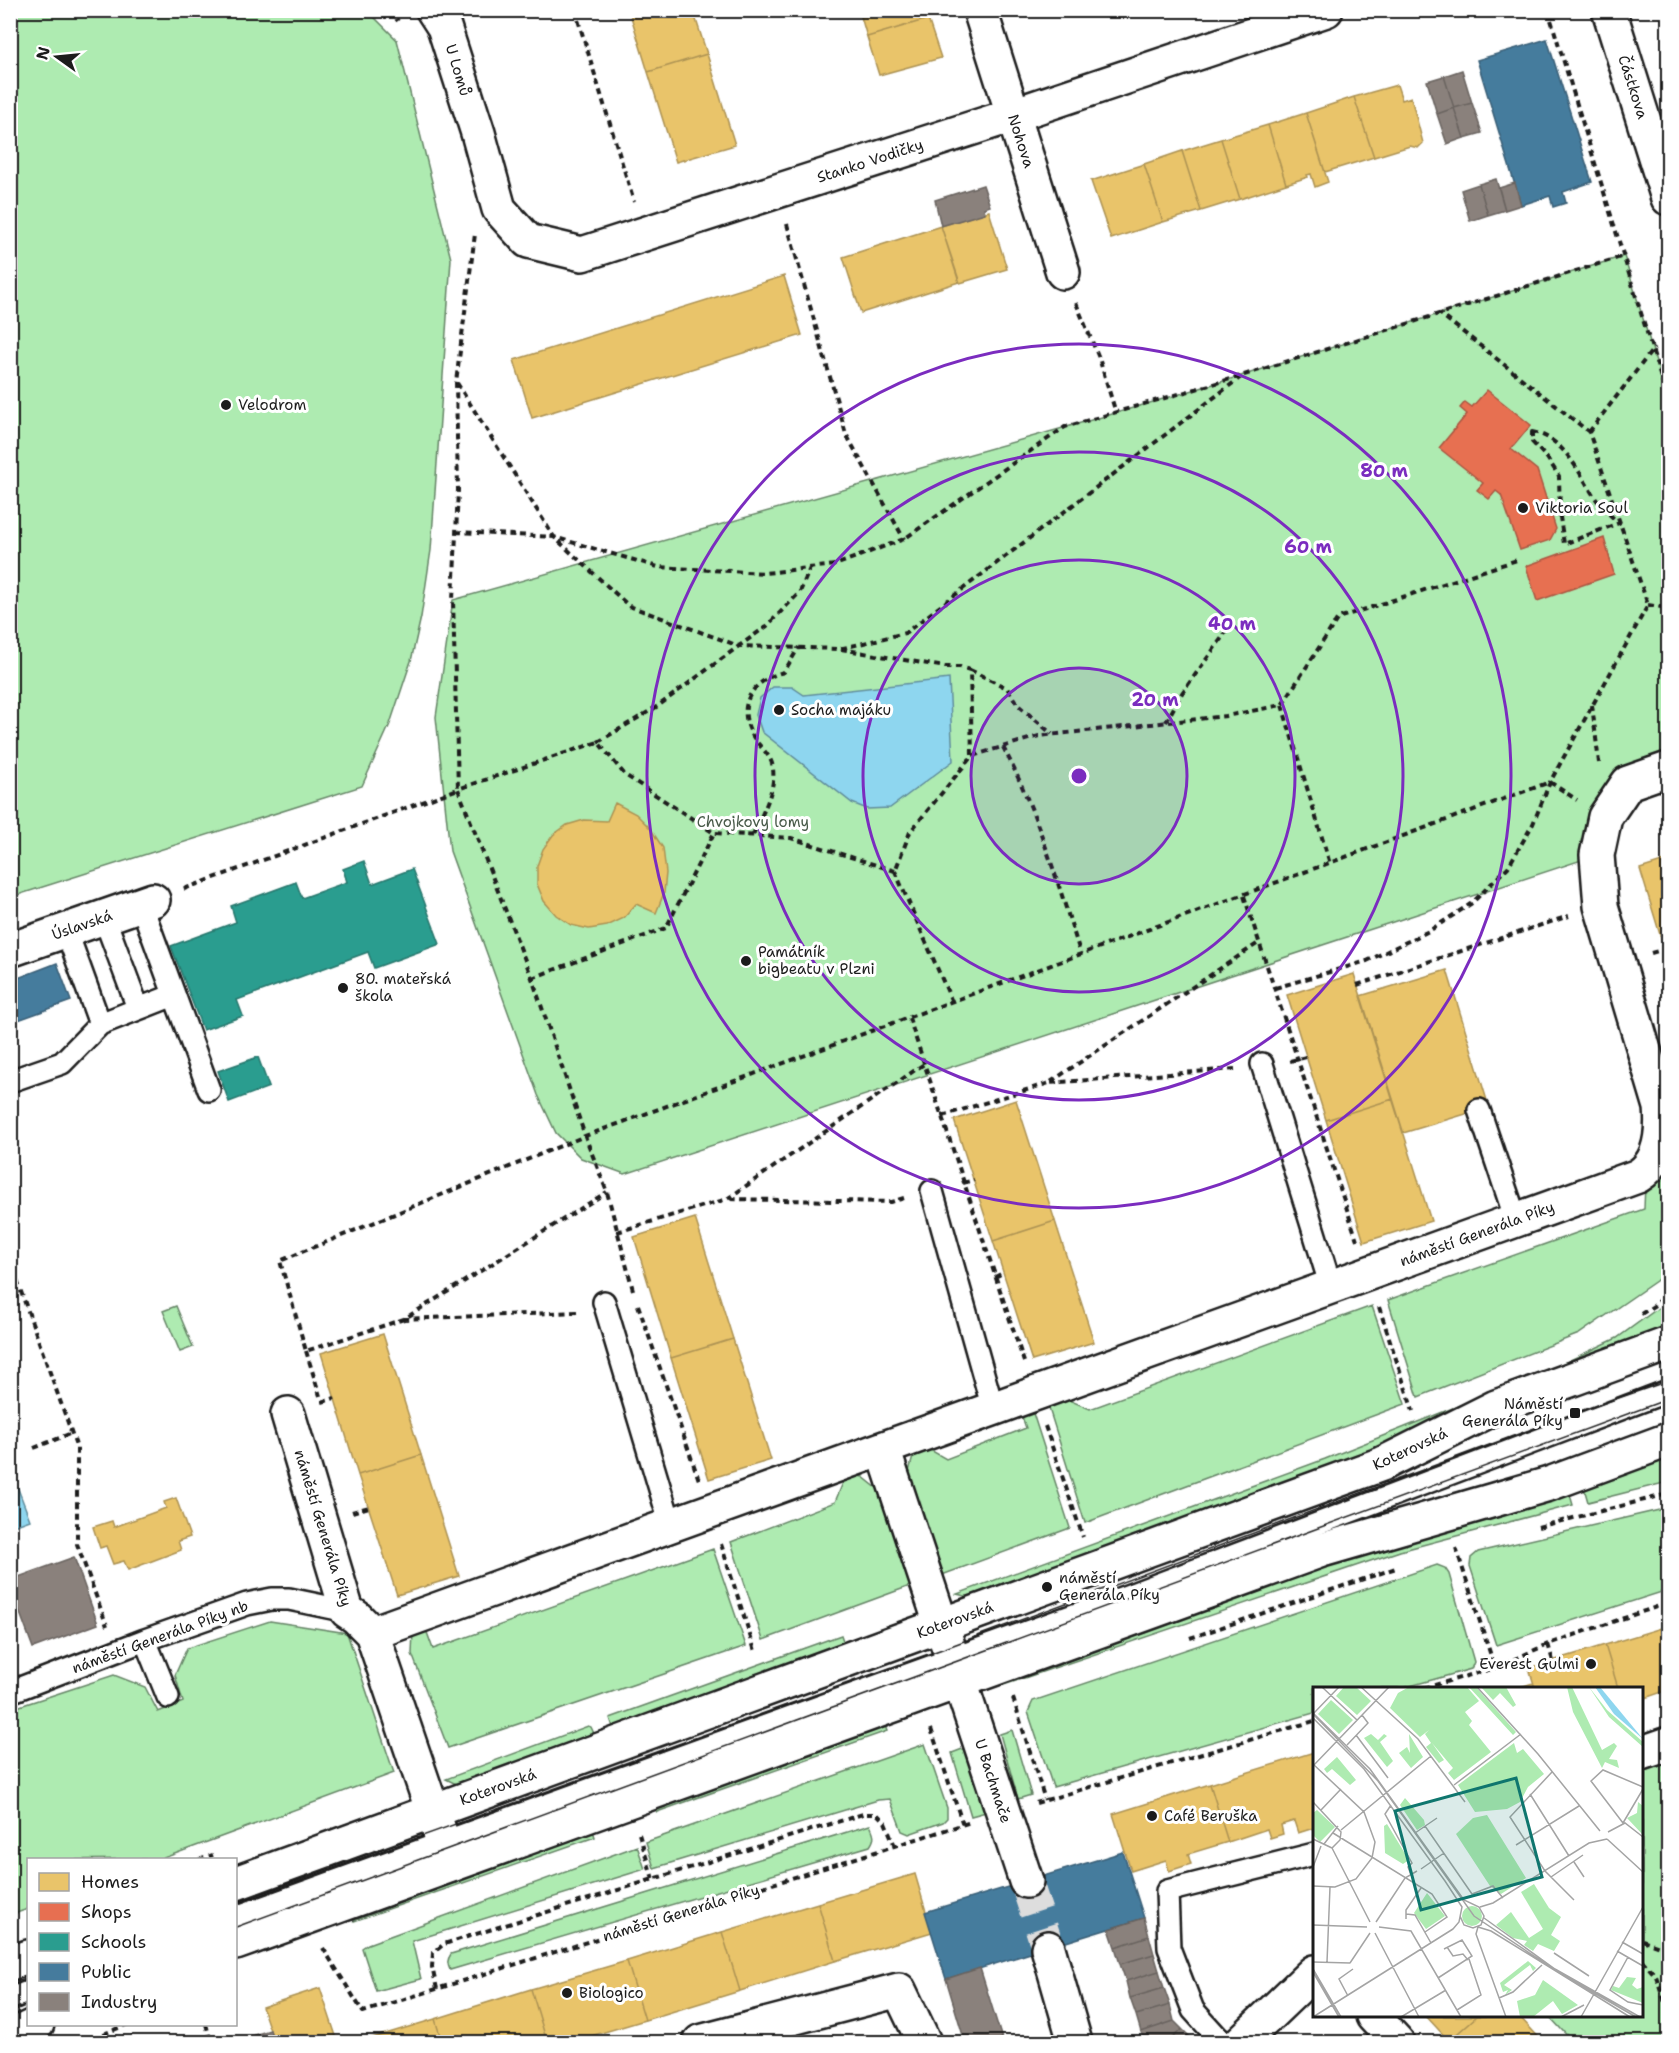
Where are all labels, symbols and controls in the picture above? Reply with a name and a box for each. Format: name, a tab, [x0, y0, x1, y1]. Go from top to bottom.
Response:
north arrow	[27, 27, 87, 87]
street label: U Lomů	[441, 41, 475, 99]
text: N	[31, 44, 55, 62]
street label: Částkova	[1613, 52, 1654, 122]
street label: Nohova	[1003, 112, 1039, 171]
street label: Stanko Vodičky	[814, 134, 926, 188]
place label: Velodrom	[238, 395, 306, 415]
marker: Velodrom	[219, 398, 233, 412]
text: 80 m	[1360, 459, 1408, 483]
place label: Viktoria Soul	[1535, 498, 1628, 518]
marker: Viktoria Soul	[1516, 501, 1530, 515]
text: 60 m	[1284, 535, 1332, 559]
text: 40 m	[1208, 612, 1256, 636]
text: 20 m	[1131, 688, 1179, 712]
place label: Socha majáku	[791, 700, 891, 720]
marker: Socha majáku	[772, 703, 786, 717]
centre of rings	[1069, 766, 1089, 786]
park label: Chvojkovy lomy	[697, 812, 809, 832]
street label: Úslavská	[49, 904, 116, 945]
place label: Památník bigbeatu v Plzni	[758, 942, 875, 979]
marker: Památník bigbeatu v Plzni	[739, 954, 753, 968]
place label: 80. mateřská škola	[355, 969, 452, 1006]
marker: 80. mateřská škola	[336, 981, 350, 995]
street label: náměstí Generála Píky	[1397, 1197, 1557, 1271]
place label: Náměstí Generála Píky	[1462, 1394, 1564, 1431]
marker: Náměstí Generála Píky	[1568, 1406, 1582, 1420]
street label: Koterovská	[1369, 1423, 1451, 1475]
street label: náměstí Generála Píky	[290, 1447, 356, 1609]
place label: náměstí Generála Píky	[1059, 1568, 1160, 1605]
marker: náměstí Generála Píky	[1040, 1580, 1054, 1594]
street label: náměstí Generála Píky nb	[69, 1596, 251, 1678]
street label: Koterovská	[914, 1597, 997, 1643]
place label: Everest Gulmi	[1479, 1654, 1579, 1674]
marker: Everest Gulmi	[1584, 1657, 1598, 1671]
inset map	[1313, 1687, 1643, 2017]
street label: U Bachmače	[970, 1736, 1016, 1826]
street label: Koterovská	[457, 1764, 540, 1810]
place label: Café Beruška	[1164, 1806, 1258, 1826]
marker: Café Beruška	[1145, 1809, 1159, 1823]
legend	[27, 1858, 237, 2026]
text: Homes	[81, 1870, 139, 1894]
street label: náměstí Generála Píky	[600, 1880, 762, 1946]
text: Shops	[81, 1900, 132, 1924]
text: Schools	[81, 1930, 147, 1954]
text: Public	[81, 1960, 131, 1984]
place label: Biologico	[579, 1983, 644, 2003]
marker: Biologico	[560, 1986, 574, 2000]
text: Industry	[81, 1990, 157, 2014]

